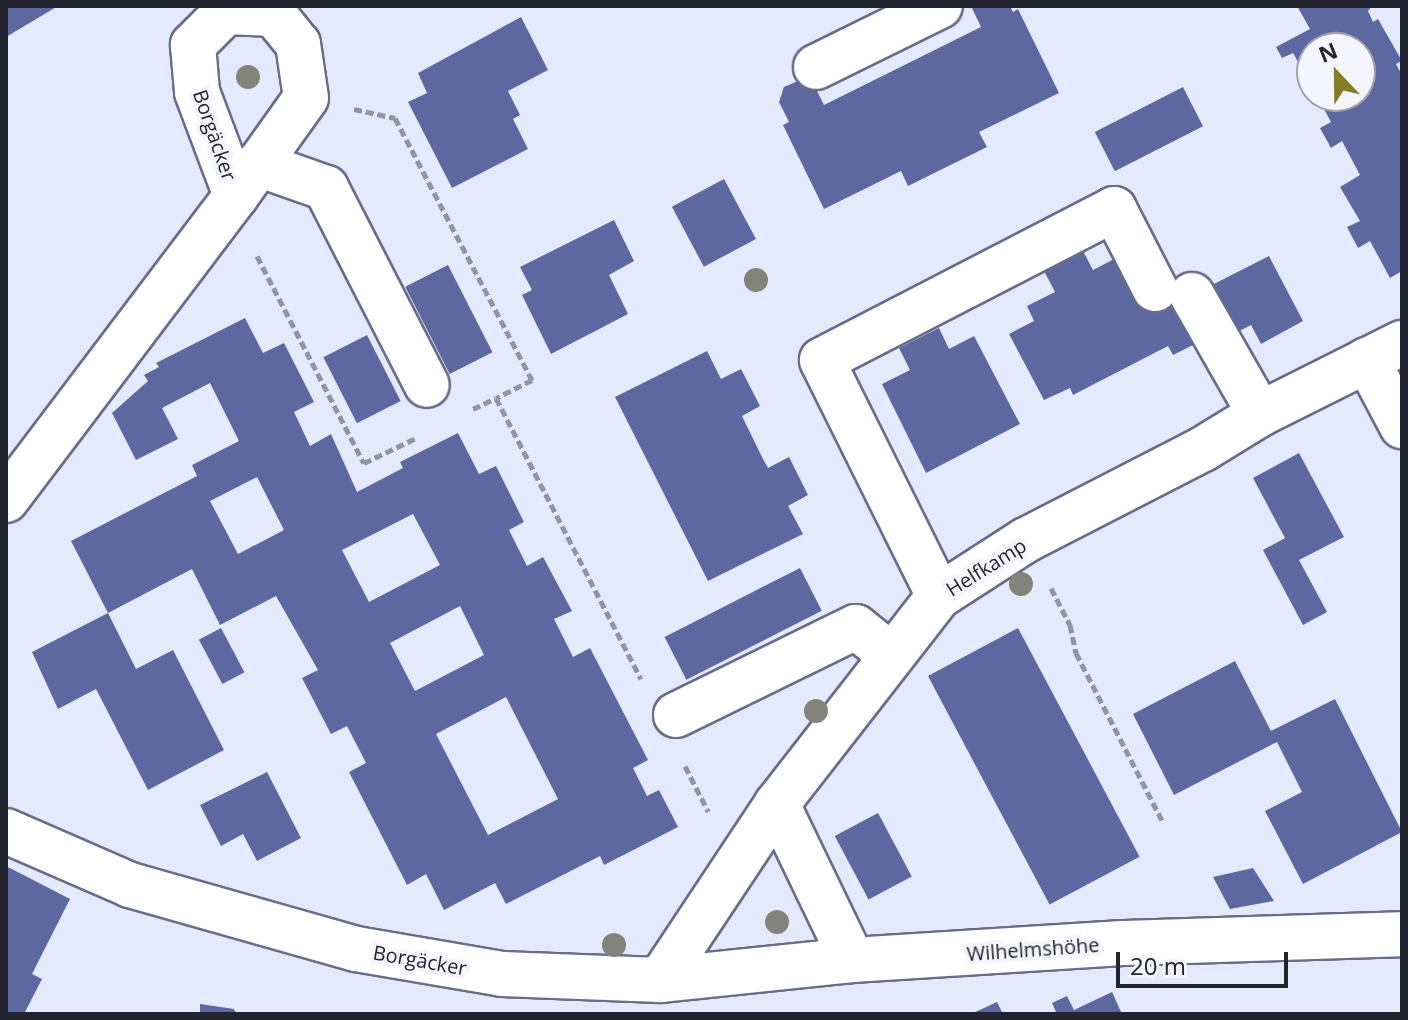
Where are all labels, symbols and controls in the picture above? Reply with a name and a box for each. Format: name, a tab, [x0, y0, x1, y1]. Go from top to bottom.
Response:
north arrow	[1296, 32, 1376, 112]
text: N	[1314, 34, 1342, 69]
street label: Borgäcker	[188, 86, 242, 184]
street label: Helfkamp	[941, 533, 1031, 601]
street label: Wilhelmshöhe	[966, 932, 1100, 966]
scale bar	[1120, 936, 1292, 986]
street label: Borgäcker	[371, 940, 469, 980]
text: 20 m	[1130, 949, 1186, 982]

